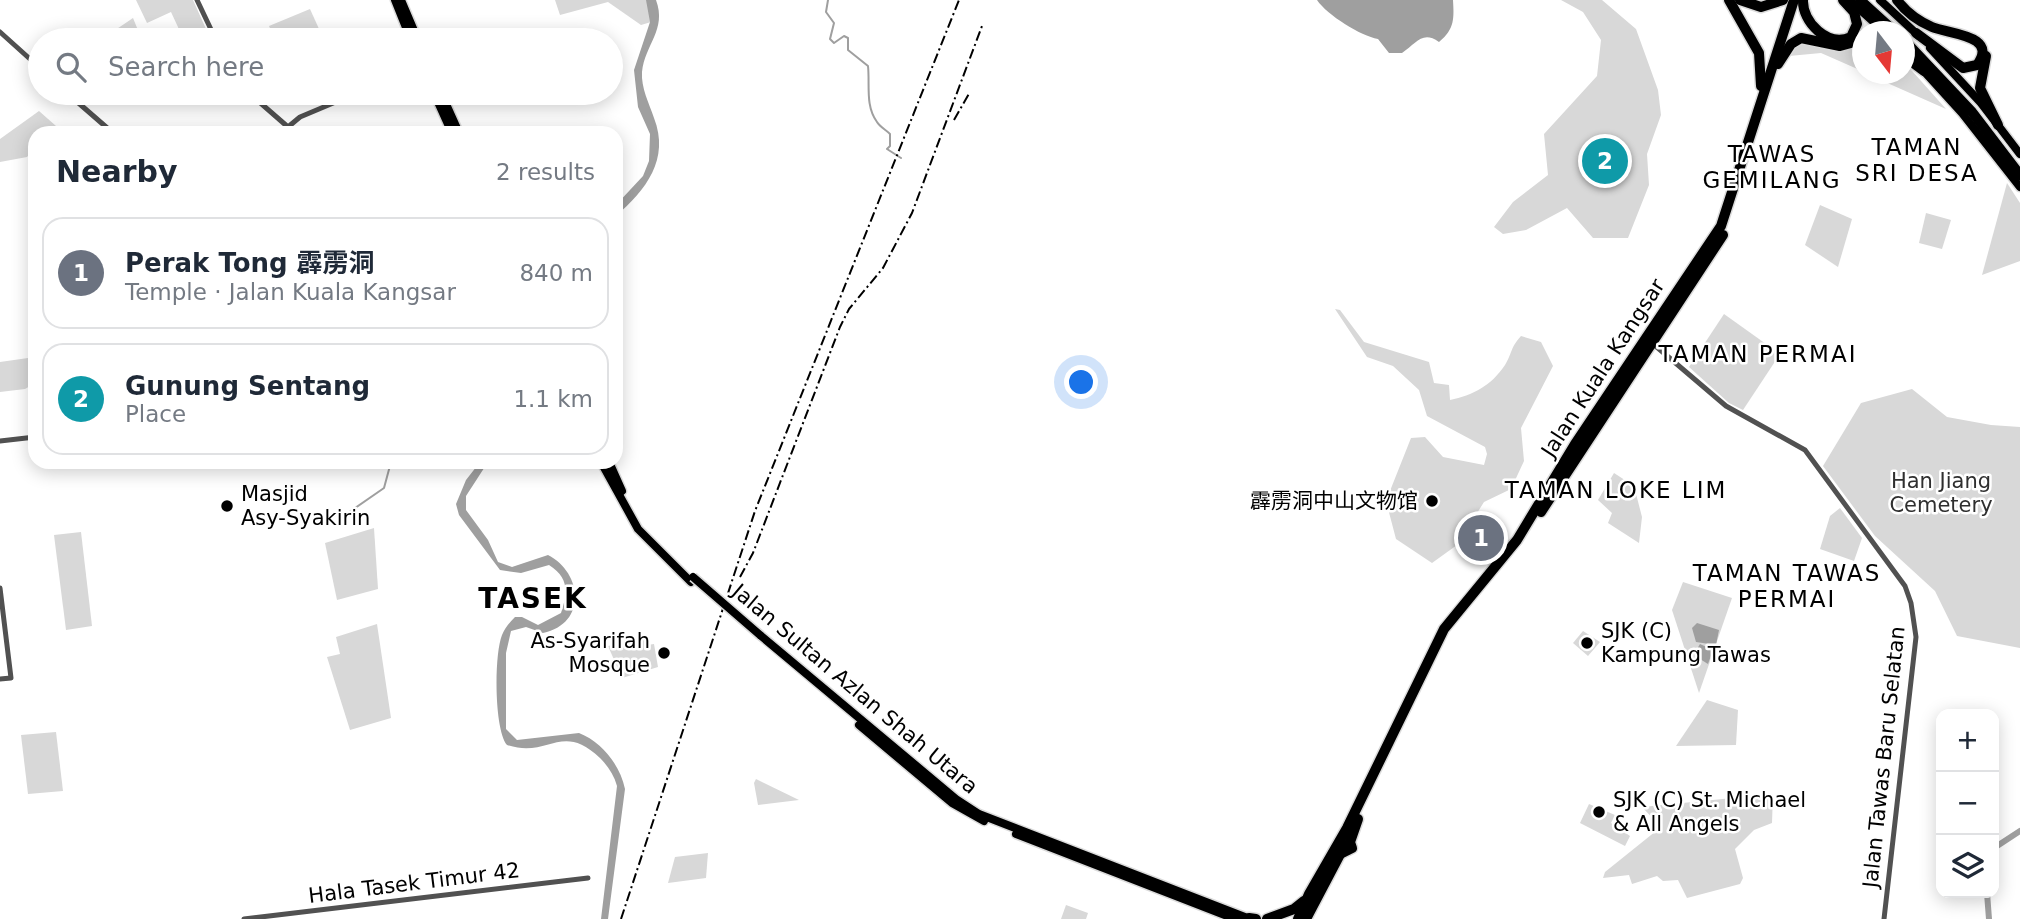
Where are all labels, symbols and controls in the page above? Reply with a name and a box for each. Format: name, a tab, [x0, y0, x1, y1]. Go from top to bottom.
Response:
north arrow	[1852, 21, 1915, 84]
search box	[28, 28, 623, 105]
icon: search	[52, 48, 90, 86]
text: Search here	[108, 52, 264, 82]
district label: TAMAN SRI DESA	[1855, 134, 1979, 186]
pin: 2	[1582, 135, 1628, 187]
district label: TAWAS GEMILANG	[1702, 141, 1842, 193]
text: Nearby	[56, 154, 178, 189]
text: 2 results	[496, 159, 595, 185]
text: Perak Tong 霹雳洞	[125, 248, 375, 278]
text: 1	[73, 260, 89, 286]
text: 840 m	[519, 260, 593, 286]
street label: Jalan Kuala Kangsar	[1535, 274, 1670, 463]
text: Temple · Jalan Kuala Kangsar	[125, 279, 456, 305]
district label: TAMAN PERMAI	[1658, 341, 1857, 367]
your location	[1064, 365, 1098, 399]
text: Gunung Sentang	[125, 371, 370, 401]
text: 2	[73, 386, 89, 412]
text: 1.1 km	[513, 386, 593, 412]
text: Place	[125, 401, 186, 427]
park label: Han Jiang Cemetery	[1889, 469, 1993, 517]
district label: TAMAN LOKE LIM	[1504, 477, 1727, 503]
place label: Masjid Asy-Syakirin	[241, 482, 370, 530]
place label: 霹雳洞中山文物馆	[1250, 489, 1418, 513]
marker: 霹雳洞中山文物馆	[1424, 493, 1440, 509]
marker: Masjid Asy-Syakirin	[219, 498, 235, 514]
pin: 1	[1458, 512, 1504, 564]
district label: TAMAN TAWAS PERMAI	[1692, 560, 1881, 612]
street label: Jalan Sultan Azlan Shah Utara	[726, 578, 983, 799]
district label: TASEK	[478, 582, 588, 615]
place label: SJK (C) Kampung Tawas	[1601, 619, 1771, 667]
street label: Jalan Tawas Baru Selatan	[1858, 625, 1910, 891]
place label: As-Syarifah Mosque	[530, 629, 650, 677]
marker: SJK (C) Kampung Tawas	[1579, 635, 1595, 651]
marker: As-Syarifah Mosque	[656, 645, 672, 661]
map controls	[1936, 709, 1999, 898]
button: +	[1936, 709, 1999, 772]
button: −	[1936, 772, 1999, 835]
place label: SJK (C) St. Michael & All Angels	[1613, 788, 1806, 836]
marker: SJK (C) St. Michael & All Angels	[1591, 804, 1607, 820]
button: layers	[1936, 835, 1999, 898]
street label: Hala Tasek Timur 42	[307, 858, 521, 908]

